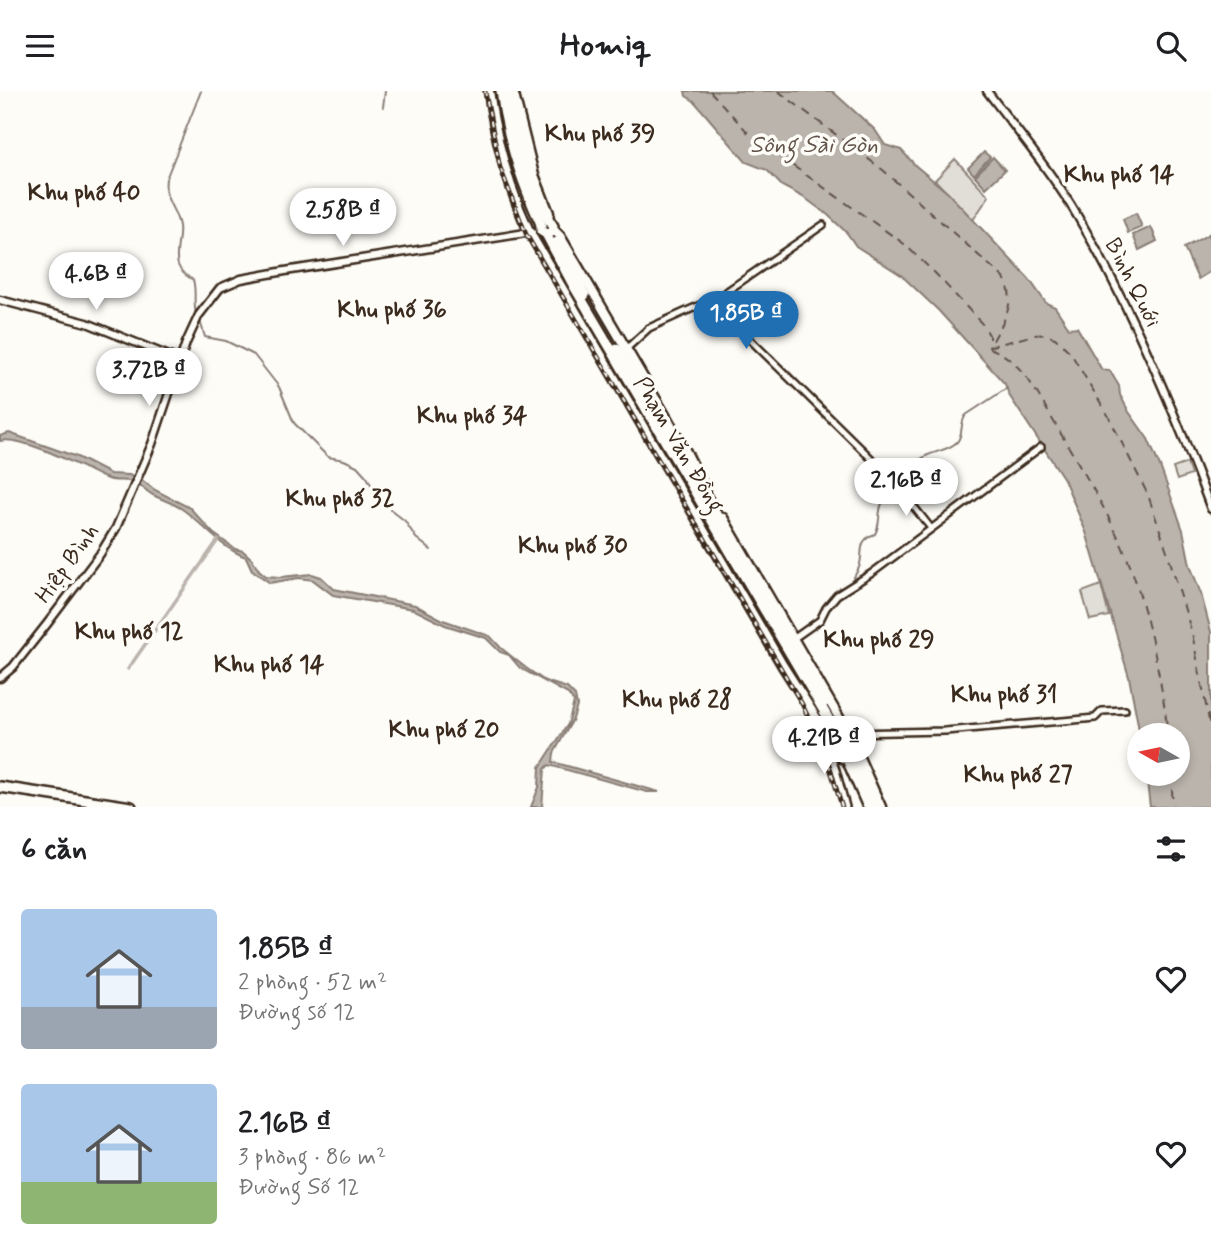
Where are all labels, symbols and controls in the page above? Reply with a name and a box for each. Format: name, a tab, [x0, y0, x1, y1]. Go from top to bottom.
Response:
text: Homiq	[560, 25, 651, 67]
icon: menu	[21, 27, 59, 65]
icon: search	[1152, 27, 1190, 65]
district label: Khu phố 39	[545, 119, 655, 150]
water label: Sông Sài Gòn	[750, 130, 878, 164]
district label: Khu phố 14	[1064, 160, 1175, 191]
district label: Khu phố 40	[28, 178, 140, 209]
pin: 2.58B ₫	[278, 188, 408, 248]
text: 2.58B ₫	[305, 196, 381, 226]
street label: Bình Quới	[1097, 233, 1167, 333]
pin: 4.6B ₫	[39, 253, 153, 312]
text: 4.6B ₫	[65, 260, 127, 290]
pin: 1.85B ₫	[681, 292, 811, 351]
district label: Khu phố 36	[337, 295, 447, 326]
text: 1.85B ₫	[710, 299, 782, 329]
pin: 3.72B ₫	[84, 349, 214, 408]
text: 3.72B ₫	[112, 356, 186, 386]
street label: Phạm Văn Đồng	[624, 371, 730, 520]
district label: Khu phố 34	[417, 401, 528, 432]
pin: 2.16B ₫	[841, 459, 971, 518]
text: 2.16B ₫	[870, 466, 942, 496]
district label: Khu phố 32	[286, 484, 394, 515]
street label: Hiệp Bình	[29, 518, 107, 610]
district label: Khu phố 30	[518, 531, 628, 562]
district label: Khu phố 12	[75, 617, 183, 648]
district label: Khu phố 29	[823, 625, 935, 656]
district label: Khu phố 14	[214, 650, 325, 681]
district label: Khu phố 31	[951, 680, 1057, 711]
district label: Khu phố 28	[622, 685, 732, 716]
district label: Khu phố 20	[389, 715, 499, 746]
pin: 4.21B ₫	[759, 717, 889, 776]
north arrow	[1127, 723, 1190, 786]
map controls	[1127, 723, 1190, 786]
text: 4.21B ₫	[788, 724, 860, 754]
district label: Khu phố 27	[963, 760, 1073, 791]
text: 6 căn	[21, 830, 87, 869]
icon: filters	[1152, 830, 1190, 868]
text: 1.85B ₫	[238, 929, 333, 968]
icon: home	[77, 937, 161, 1021]
icon: heart	[1152, 960, 1190, 998]
text: 2 phòng · 52 m²	[238, 968, 387, 998]
text: Đường số 12	[238, 998, 355, 1028]
text: 2.16B ₫	[238, 1104, 331, 1143]
icon: home	[77, 1112, 161, 1196]
icon: heart	[1152, 1135, 1190, 1173]
text: 3 phòng · 86 m²	[238, 1143, 386, 1173]
text: Đường Số 12	[238, 1173, 359, 1203]

